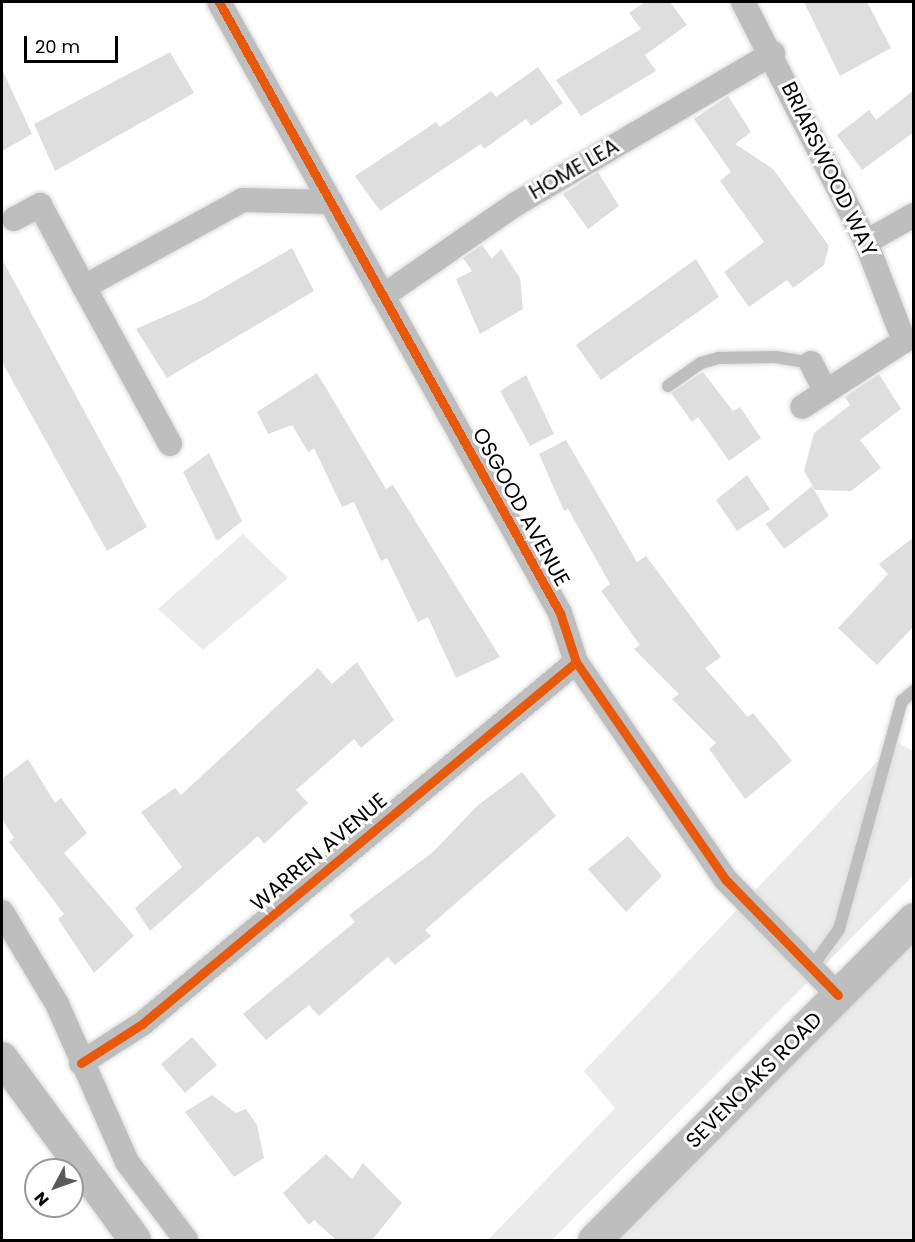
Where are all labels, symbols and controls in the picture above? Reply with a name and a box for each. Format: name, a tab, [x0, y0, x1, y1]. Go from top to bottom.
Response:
scale bar	[27, 24, 122, 62]
text: 20 m	[35, 34, 80, 59]
street label: BRIARSWOOD WAY	[776, 78, 882, 260]
street label: HOME LEA	[525, 133, 623, 205]
street label: OSGOOD AVENUE	[467, 423, 575, 591]
street label: WARREN AVENUE	[246, 788, 392, 916]
street label: SEVENOAKS ROAD	[681, 1007, 827, 1153]
north arrow	[24, 1158, 84, 1218]
text: N	[29, 1187, 54, 1211]

